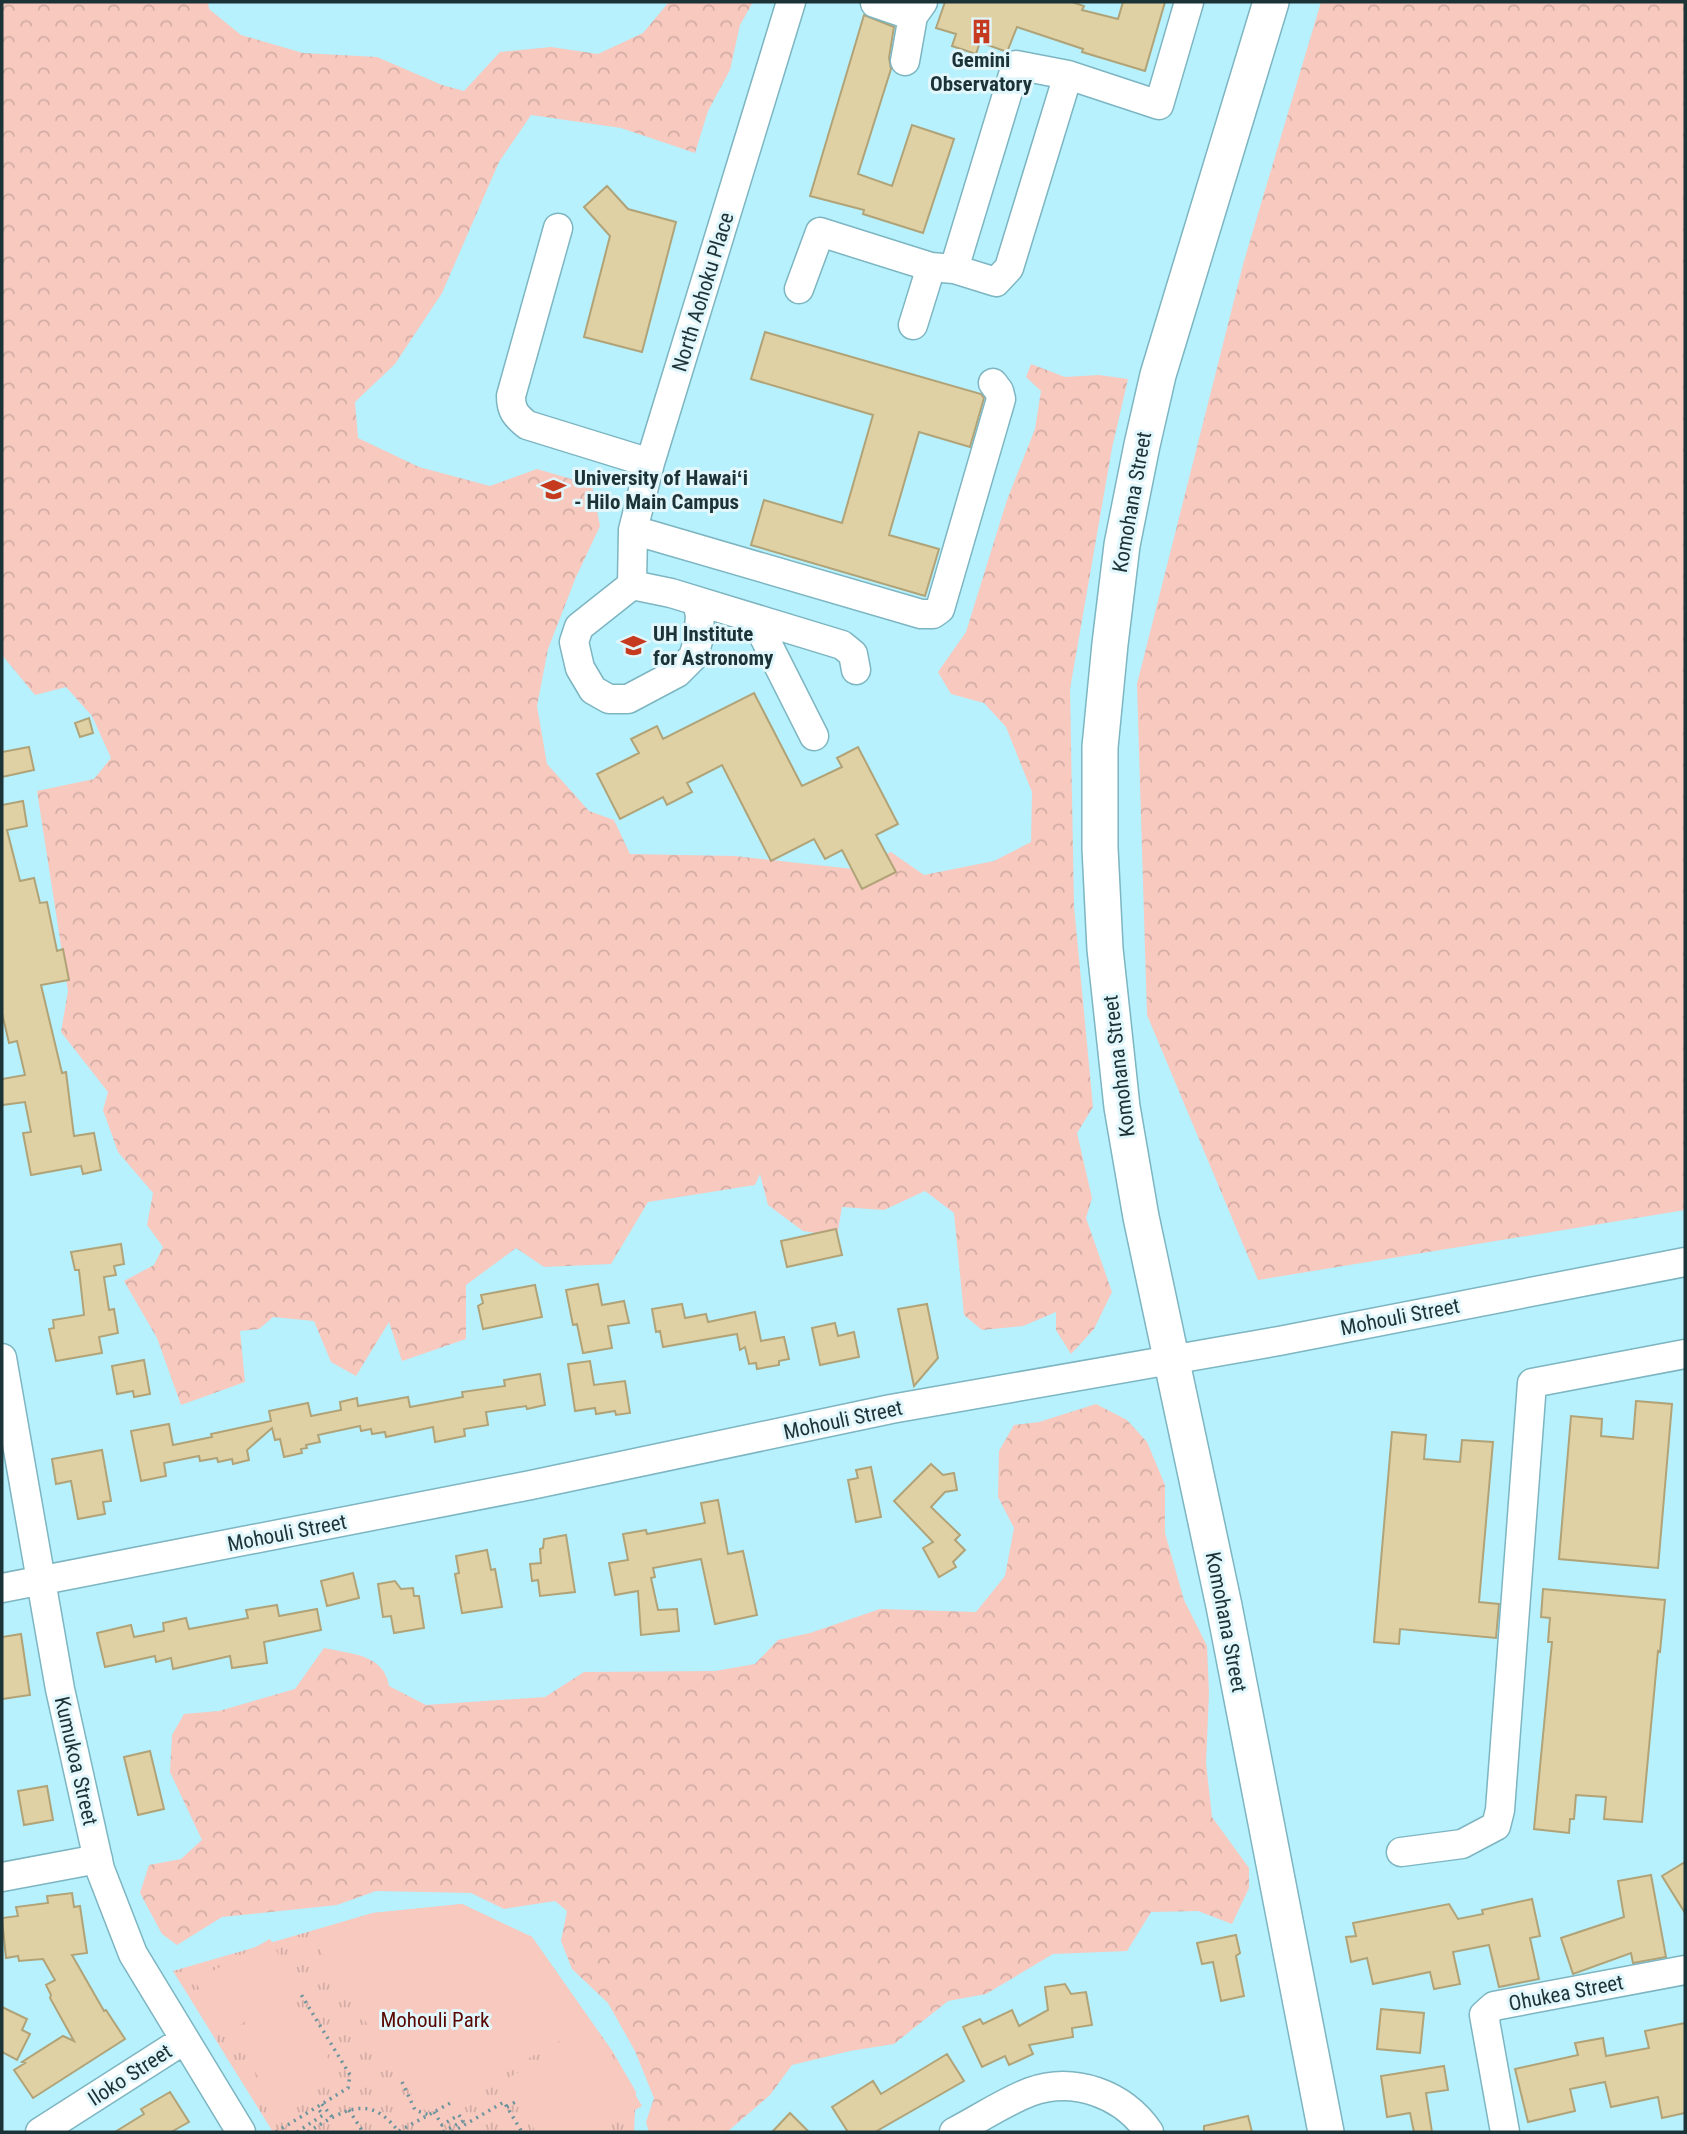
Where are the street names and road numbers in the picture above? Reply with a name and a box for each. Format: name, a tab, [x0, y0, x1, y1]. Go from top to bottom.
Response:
street label: North Aohoku Place	[667, 209, 739, 375]
street label: Komohana Street	[1108, 430, 1156, 574]
street label: Komohana Street	[1098, 994, 1140, 1138]
street label: Mohouli Street	[1338, 1294, 1462, 1340]
street label: Mohouli Street	[781, 1396, 905, 1444]
street label: Mohouli Street	[225, 1510, 349, 1556]
street label: Komohana Street	[1201, 1550, 1251, 1694]
street label: Kumukoa Street	[50, 1694, 102, 1828]
street label: Ohukea Street	[1507, 1970, 1625, 2016]
street label: Iloko Street	[84, 2039, 176, 2111]

